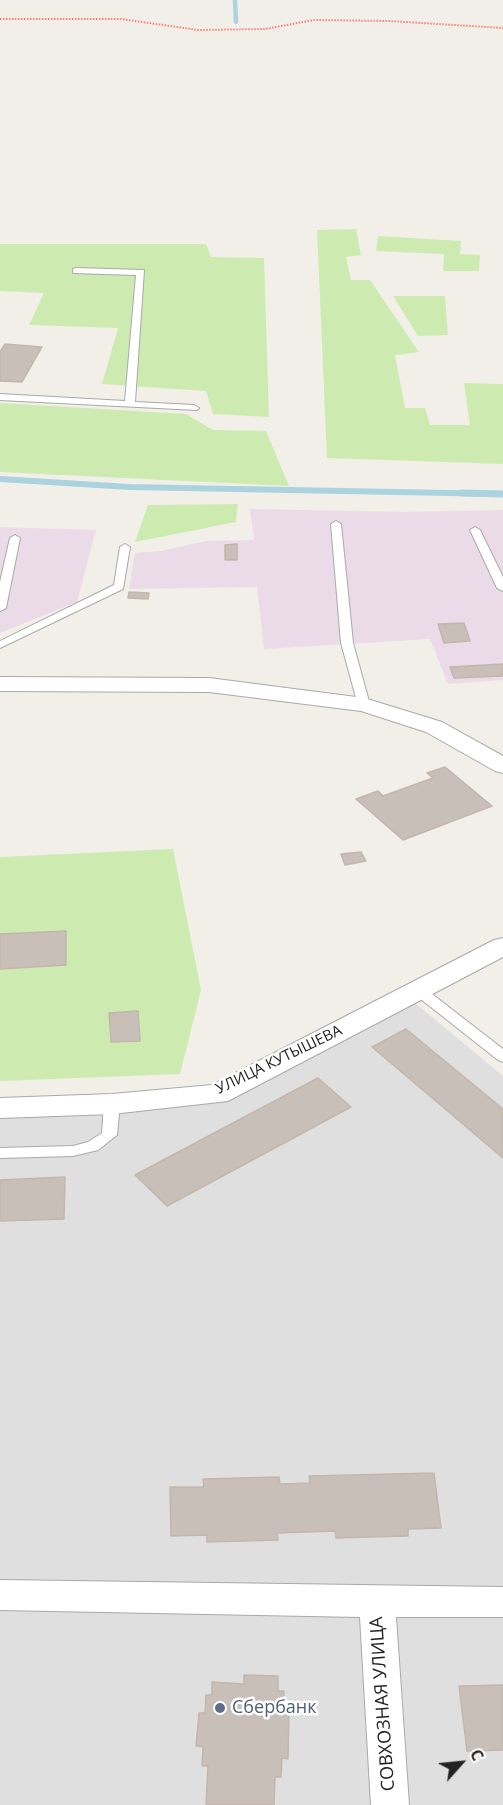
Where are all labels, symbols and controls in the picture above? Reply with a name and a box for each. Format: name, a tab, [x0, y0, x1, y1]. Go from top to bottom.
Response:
street label: УЛИЦА КУТЫШЕВА	[213, 1022, 345, 1098]
street label: СОВХОЗНАЯ УЛИЦА	[366, 1616, 400, 1792]
place label: Сбербанк	[232, 1697, 317, 1719]
marker: Сбербанк	[213, 1701, 227, 1715]
north arrow	[431, 1733, 491, 1793]
text: С	[465, 1745, 489, 1764]

